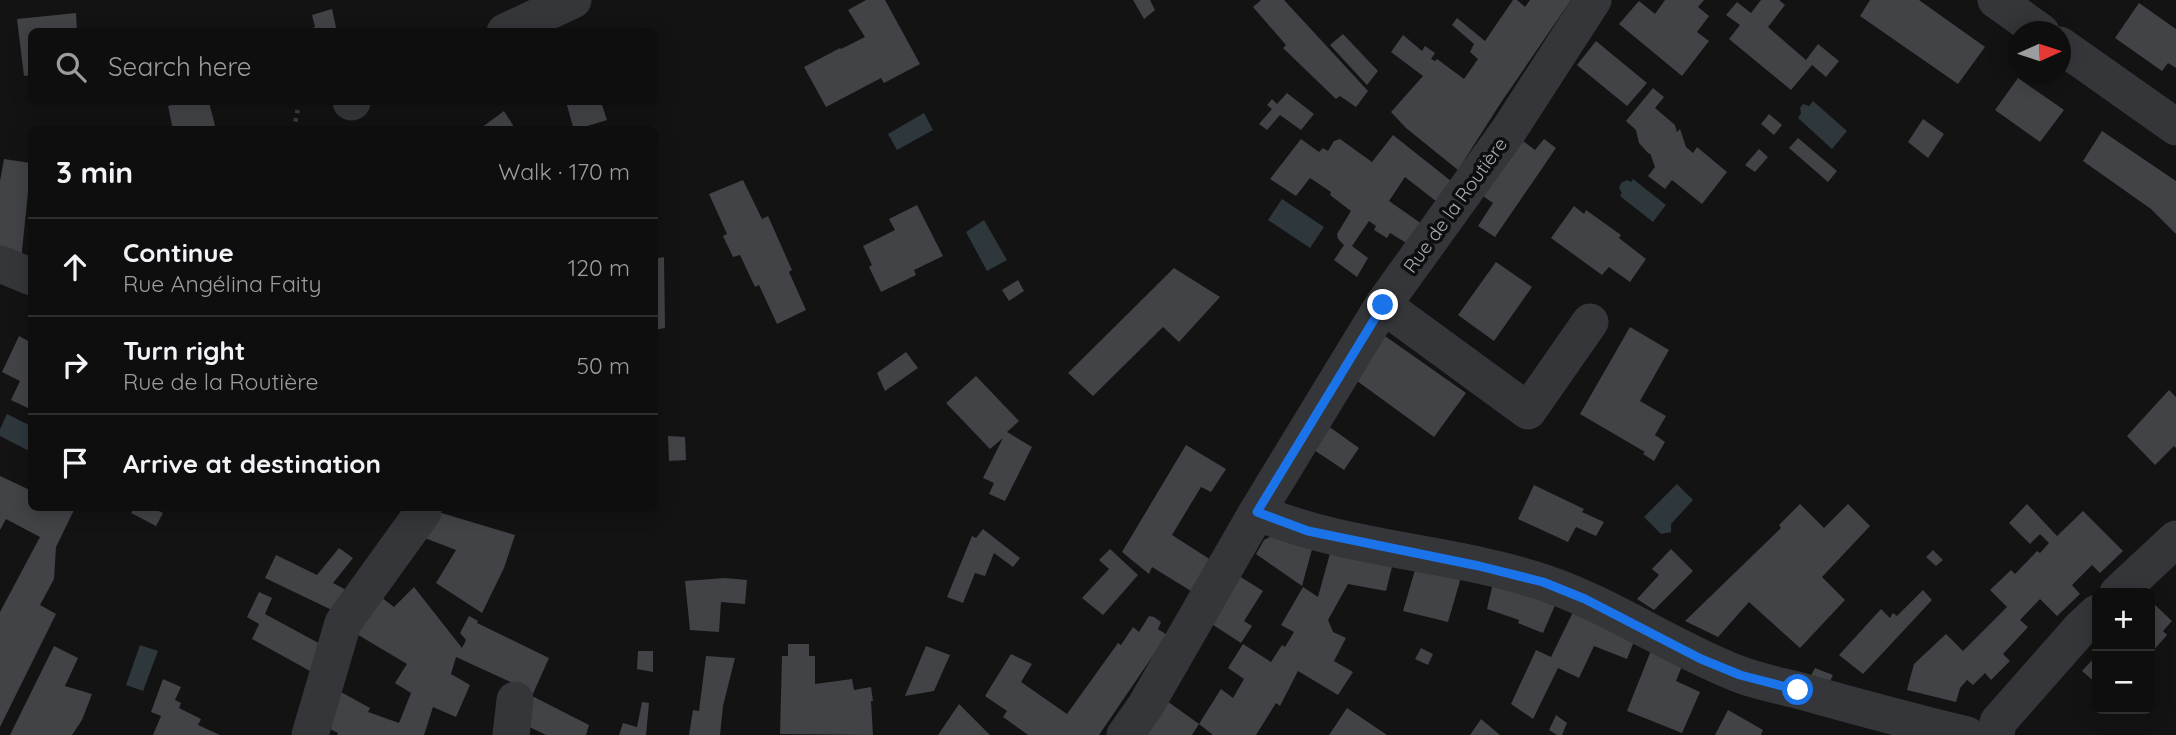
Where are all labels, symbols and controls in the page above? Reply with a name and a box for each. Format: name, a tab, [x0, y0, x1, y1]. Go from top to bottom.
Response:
north arrow	[2008, 21, 2071, 84]
search box	[28, 28, 658, 105]
icon: search	[52, 48, 90, 86]
text: Search here	[108, 50, 252, 83]
street label: Rue de la Routière	[1398, 133, 1512, 277]
text: 3 min	[56, 153, 133, 191]
text: Walk · 170 m	[498, 157, 630, 186]
text: Continue	[123, 236, 234, 269]
icon: ahead	[56, 248, 94, 286]
text: 120 m	[568, 253, 630, 282]
text: Rue Angélina Faity	[123, 269, 322, 298]
route end	[1367, 289, 1398, 320]
text: Turn right	[123, 334, 245, 367]
icon: right	[56, 346, 94, 384]
text: 50 m	[577, 351, 630, 380]
text: Rue de la Routière	[123, 367, 319, 396]
icon: arrive	[56, 444, 94, 482]
text: Arrive at destination	[123, 447, 381, 480]
map controls	[2092, 588, 2155, 714]
button: +	[2092, 588, 2155, 651]
button: −	[2092, 651, 2155, 714]
route start	[1782, 674, 1813, 705]

